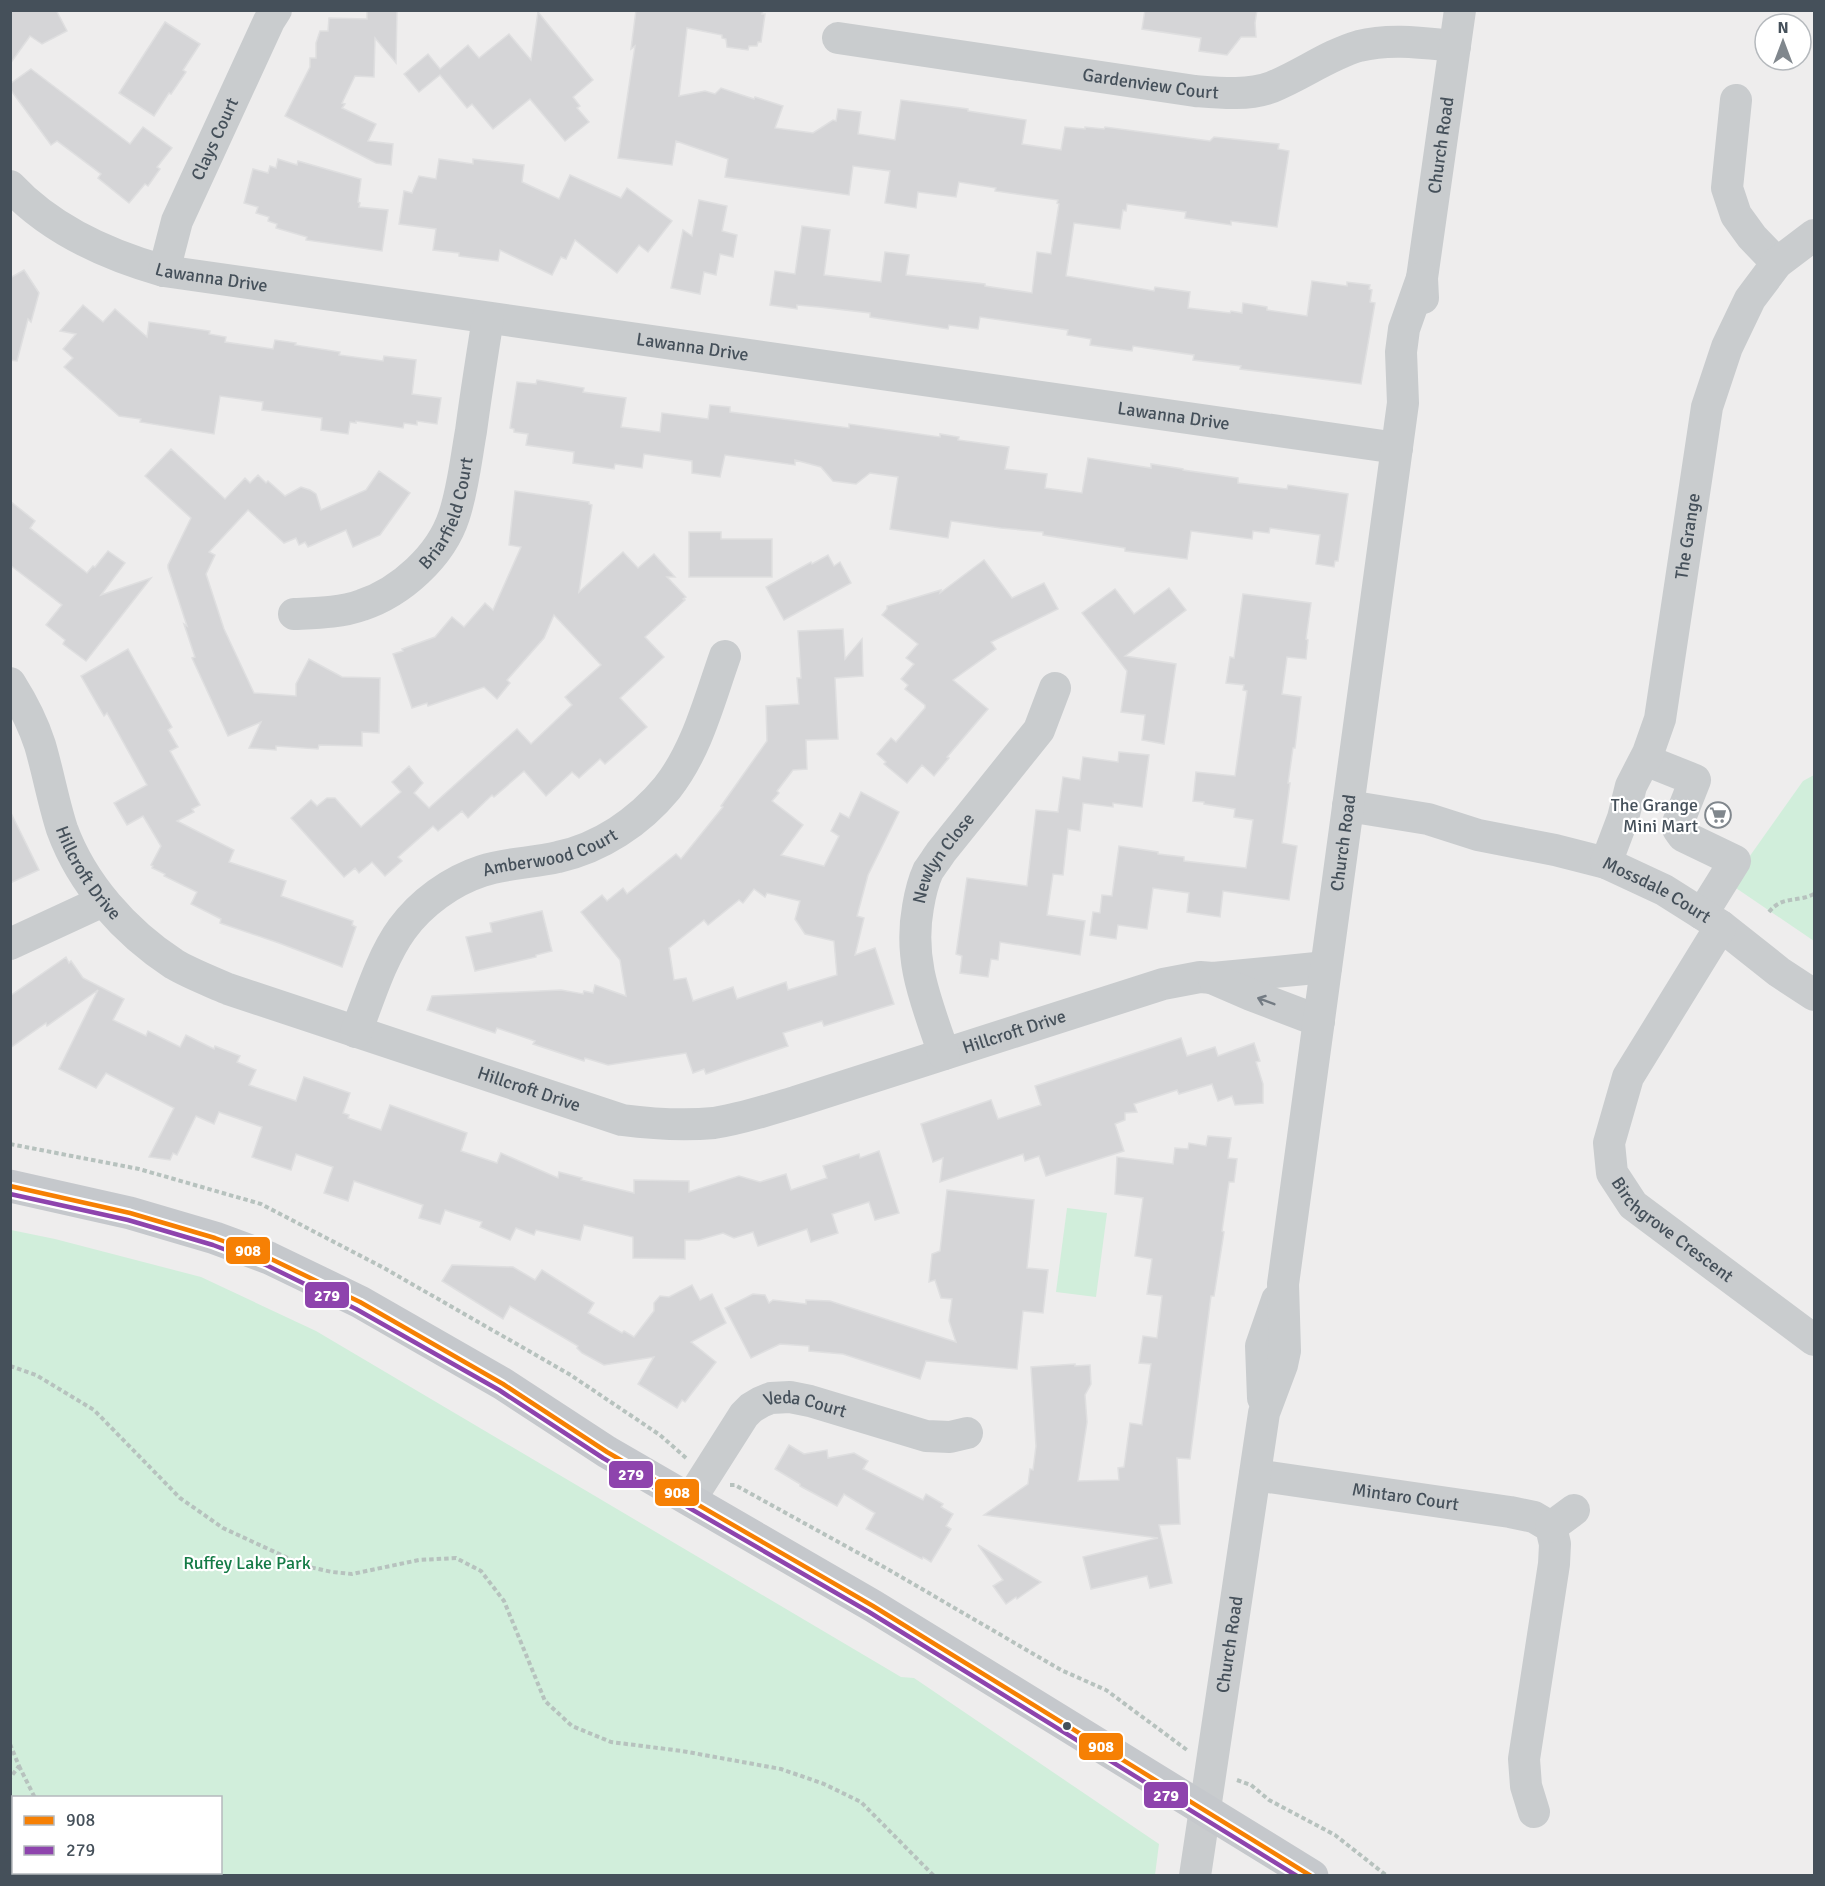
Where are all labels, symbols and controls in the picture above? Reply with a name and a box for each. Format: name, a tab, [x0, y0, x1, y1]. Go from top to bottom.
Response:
north arrow	[1753, 12, 1813, 72]
text: N	[1777, 18, 1789, 38]
street label: Gardenview Court	[1081, 63, 1219, 104]
street label: Clays Court	[186, 94, 243, 184]
street label: Church Road	[1423, 95, 1459, 195]
street label: Lawanna Drive	[153, 258, 269, 297]
street label: Lawanna Drive	[635, 328, 750, 366]
street label: Lawanna Drive	[1116, 397, 1231, 435]
street label: Briarfield Court	[414, 455, 478, 574]
street label: The Grange	[1670, 492, 1705, 581]
street label: Church Road	[1326, 793, 1361, 893]
place label: The Grange Mini Mart	[1611, 794, 1698, 837]
supermarket icon: The Grange Mini Mart	[1703, 800, 1733, 830]
street label: Newlyn Close	[908, 808, 979, 905]
street label: Hillcroft Drive	[51, 823, 126, 924]
street label: Amberwood Court	[480, 824, 621, 881]
street label: Mossdale Court	[1599, 852, 1715, 928]
one-way arrow	[1257, 995, 1275, 1006]
street label: Hillcroft Drive	[960, 1005, 1069, 1059]
street label: Hillcroft Drive	[475, 1062, 583, 1116]
street label: Birchgrove Crescent	[1607, 1173, 1738, 1287]
line badge: 908	[225, 1236, 271, 1265]
text: 908	[235, 1241, 261, 1261]
line badge: 279	[304, 1281, 350, 1309]
text: 279	[314, 1286, 340, 1306]
street label: Veda Court	[760, 1386, 849, 1422]
line badge: 279	[608, 1460, 654, 1489]
text: 279	[618, 1465, 644, 1485]
line badge: 908	[654, 1478, 700, 1507]
street label: Mintaro Court	[1351, 1478, 1460, 1515]
text: 908	[664, 1483, 690, 1503]
park label: Ruffey Lake Park	[183, 1552, 311, 1574]
street label: Church Road	[1211, 1595, 1248, 1694]
unlabelled marker	[1061, 1720, 1073, 1732]
line badge: 908	[1078, 1732, 1124, 1761]
text: 908	[1088, 1737, 1114, 1757]
line badge: 279	[1143, 1781, 1189, 1809]
text: 279	[1153, 1786, 1179, 1806]
legend	[12, 1796, 222, 1874]
text: 908	[66, 1809, 95, 1831]
text: 279	[66, 1839, 95, 1861]

